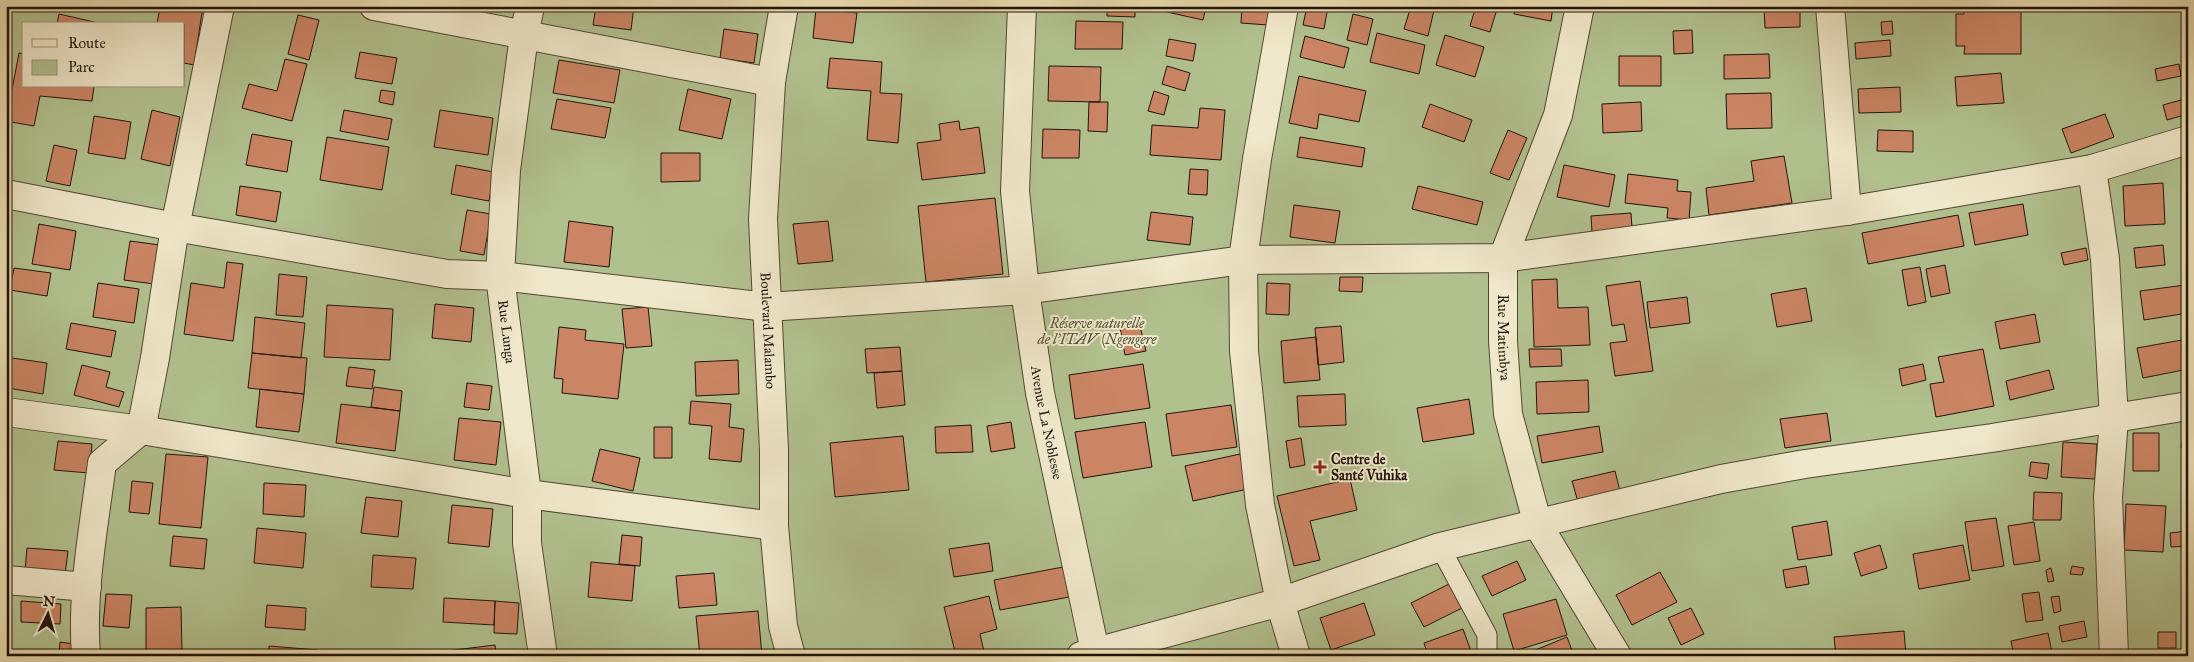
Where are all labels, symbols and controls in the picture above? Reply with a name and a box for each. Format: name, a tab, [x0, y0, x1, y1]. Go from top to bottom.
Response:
legend	[22, 22, 185, 88]
text: Route	[68, 34, 106, 52]
text: Parc	[68, 58, 95, 76]
street label: Boulevard Malambo	[757, 272, 780, 389]
street label: Rue Matimbya	[1495, 295, 1514, 381]
street label: Rue Lunga	[495, 299, 519, 364]
park label: Réserve naturelle de l'ITAV (Ngengere	[1037, 315, 1157, 348]
street label: Avenue La Noblesse	[1027, 364, 1067, 481]
place label: Centre de Santé Vuhika	[1331, 451, 1408, 484]
marker: Centre de Santé Vuhika	[1313, 460, 1327, 474]
north arrow	[22, 590, 72, 640]
text: N	[42, 593, 56, 611]

